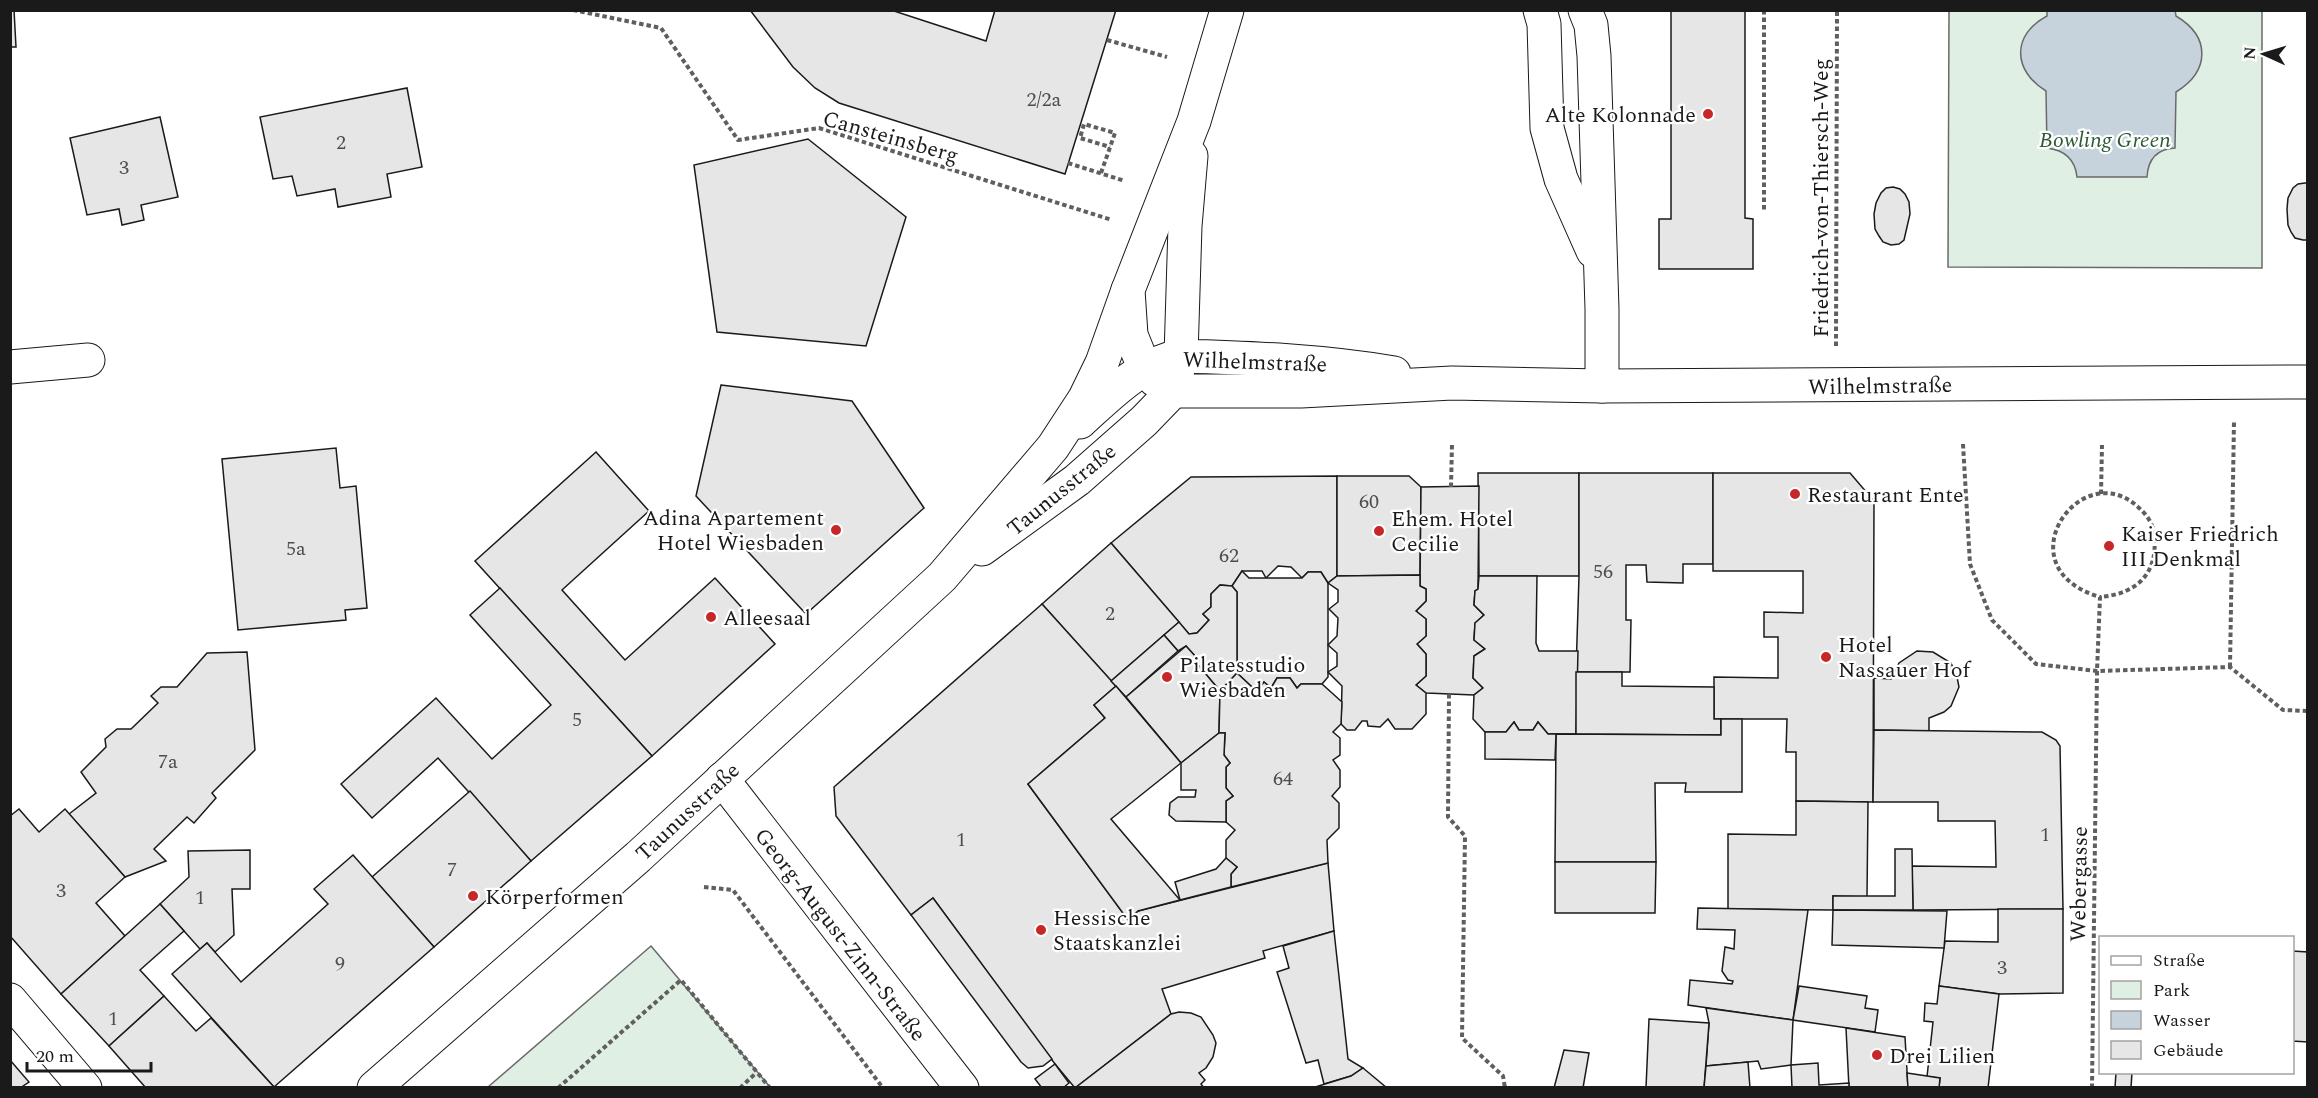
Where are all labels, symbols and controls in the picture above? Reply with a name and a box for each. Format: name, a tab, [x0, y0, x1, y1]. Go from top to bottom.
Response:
north arrow	[2234, 24, 2294, 84]
text: N	[2238, 46, 2262, 60]
street label: Friedrich-von-Thiersch-Weg	[1805, 58, 1838, 338]
house number: 2/2a	[1027, 85, 1062, 115]
place label: Alte Kolonnade	[1545, 99, 1696, 132]
street label: Cansteinsberg	[819, 102, 962, 173]
marker: Alte Kolonnade	[1701, 107, 1715, 121]
park label: Bowling Green	[2039, 124, 2171, 157]
house number: 2	[336, 128, 346, 158]
house number: 3	[119, 153, 129, 183]
street label: Wilhelmstraße	[1182, 343, 1328, 382]
street label: Wilhelmstraße	[1808, 369, 1953, 404]
street label: Taunusstraße	[1000, 436, 1124, 545]
place label: Restaurant Ente	[1807, 479, 1964, 512]
house number: 60	[1359, 487, 1379, 517]
marker: Restaurant Ente	[1788, 487, 1802, 501]
place label: Adina Apartement Hotel Wiesbaden	[643, 502, 824, 560]
place label: Ehem. Hotel Cecilie	[1391, 503, 1513, 561]
place label: Kaiser Friedrich III Denkmal	[2121, 518, 2279, 576]
marker: Adina Apartement Hotel Wiesbaden	[829, 523, 843, 537]
marker: Ehem. Hotel Cecilie	[1372, 524, 1386, 538]
house number: 5a	[286, 534, 306, 564]
marker: Kaiser Friedrich III Denkmal	[2102, 539, 2116, 553]
house number: 62	[1219, 541, 1239, 571]
house number: 56	[1593, 557, 1613, 587]
house number: 2	[1105, 599, 1115, 629]
place label: Alleesaal	[723, 602, 811, 635]
marker: Alleesaal	[704, 610, 718, 624]
place label: Hotel Nassauer Hof	[1838, 629, 1972, 687]
place label: Pilatesstudio Wiesbaden	[1179, 649, 1305, 707]
marker: Hotel Nassauer Hof	[1819, 650, 1833, 664]
marker: Pilatesstudio Wiesbaden	[1160, 670, 1174, 684]
house number: 5	[572, 705, 582, 735]
house number: 7a	[158, 747, 178, 777]
street label: Taunusstraße	[628, 755, 748, 869]
house number: 64	[1273, 764, 1293, 794]
house number: 1	[2040, 820, 2050, 850]
street label: Georg-August-Zinn-Straße	[746, 821, 934, 1049]
house number: 1	[956, 825, 966, 855]
street label: Webergasse	[2062, 826, 2097, 942]
house number: 7	[447, 855, 457, 885]
house number: 3	[56, 876, 66, 906]
place label: Körperformen	[485, 881, 624, 914]
house number: 1	[195, 883, 205, 913]
marker: Körperformen	[466, 889, 480, 903]
place label: Hessische Staatskanzlei	[1053, 902, 1181, 960]
marker: Hessische Staatskanzlei	[1034, 923, 1048, 937]
legend	[2099, 936, 2294, 1074]
text: Straße	[2153, 947, 2205, 974]
house number: 9	[335, 949, 345, 979]
house number: 3	[1997, 953, 2007, 983]
text: Park	[2153, 977, 2190, 1004]
house number: 1	[108, 1004, 118, 1034]
text: Wasser	[2153, 1007, 2210, 1034]
scale bar	[27, 1035, 152, 1073]
text: Gebäude	[2153, 1037, 2223, 1064]
place label: Drei Lilien	[1889, 1040, 1995, 1073]
text: 20 m	[36, 1043, 74, 1070]
marker: Drei Lilien	[1870, 1048, 1884, 1062]

